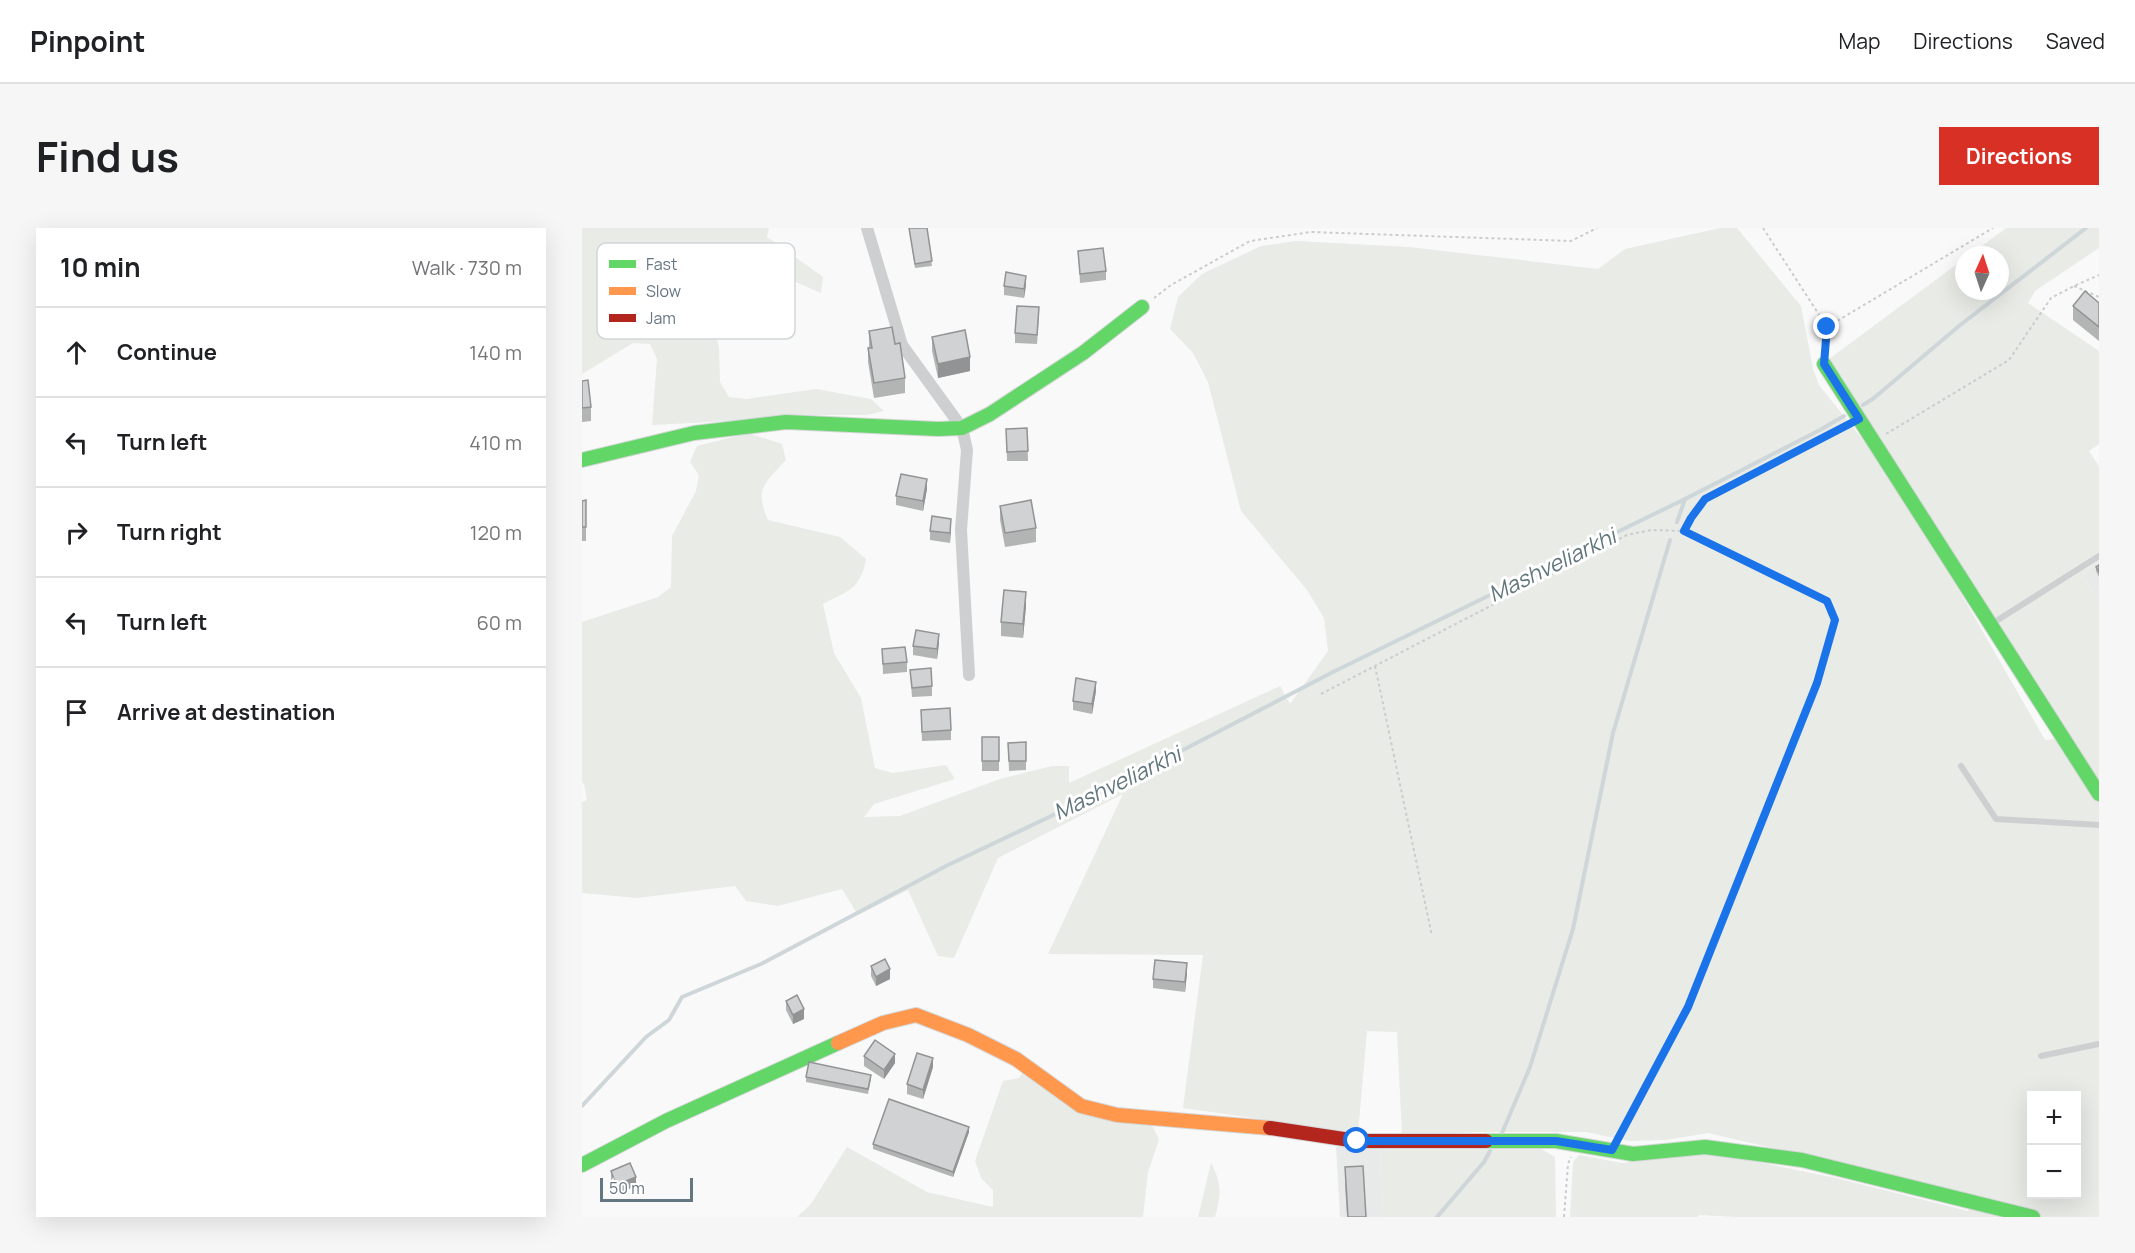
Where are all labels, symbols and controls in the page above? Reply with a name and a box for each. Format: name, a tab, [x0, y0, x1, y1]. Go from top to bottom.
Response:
text: Pinpoint	[30, 22, 145, 60]
text: Map	[1839, 27, 1880, 55]
text: Directions	[1913, 27, 2013, 55]
text: Saved	[2046, 27, 2105, 55]
text: Find us	[36, 127, 179, 185]
button: Directions	[1939, 127, 2099, 185]
legend	[597, 243, 795, 339]
north arrow	[1955, 246, 2009, 300]
text: 10 min	[60, 249, 141, 285]
text: Fast	[646, 253, 677, 275]
text: Walk · 730 m	[412, 254, 522, 281]
text: Slow	[646, 280, 681, 302]
text: Jam	[646, 307, 676, 329]
route end	[1813, 313, 1839, 339]
icon: ahead	[60, 336, 93, 369]
text: Continue	[117, 337, 217, 367]
text: 140 m	[469, 339, 522, 366]
icon: left	[60, 426, 93, 459]
text: Turn left	[117, 427, 207, 457]
text: 410 m	[469, 429, 522, 456]
icon: right	[60, 516, 93, 549]
text: Turn right	[117, 517, 222, 547]
text: 120 m	[470, 519, 522, 546]
water label: Mashveliarkhi	[1483, 520, 1623, 609]
icon: left	[60, 606, 93, 639]
text: Turn left	[117, 607, 207, 637]
text: 60 m	[476, 609, 522, 636]
icon: arrive	[60, 696, 93, 729]
text: Arrive at destination	[117, 697, 335, 727]
water label: Mashveliarkhi	[1048, 738, 1188, 827]
map controls	[2027, 1091, 2081, 1199]
button: +	[2027, 1091, 2081, 1145]
route start	[1343, 1127, 1369, 1153]
button: −	[2027, 1145, 2081, 1199]
scale bar	[600, 1175, 693, 1202]
text: 50 m	[609, 1177, 645, 1199]

